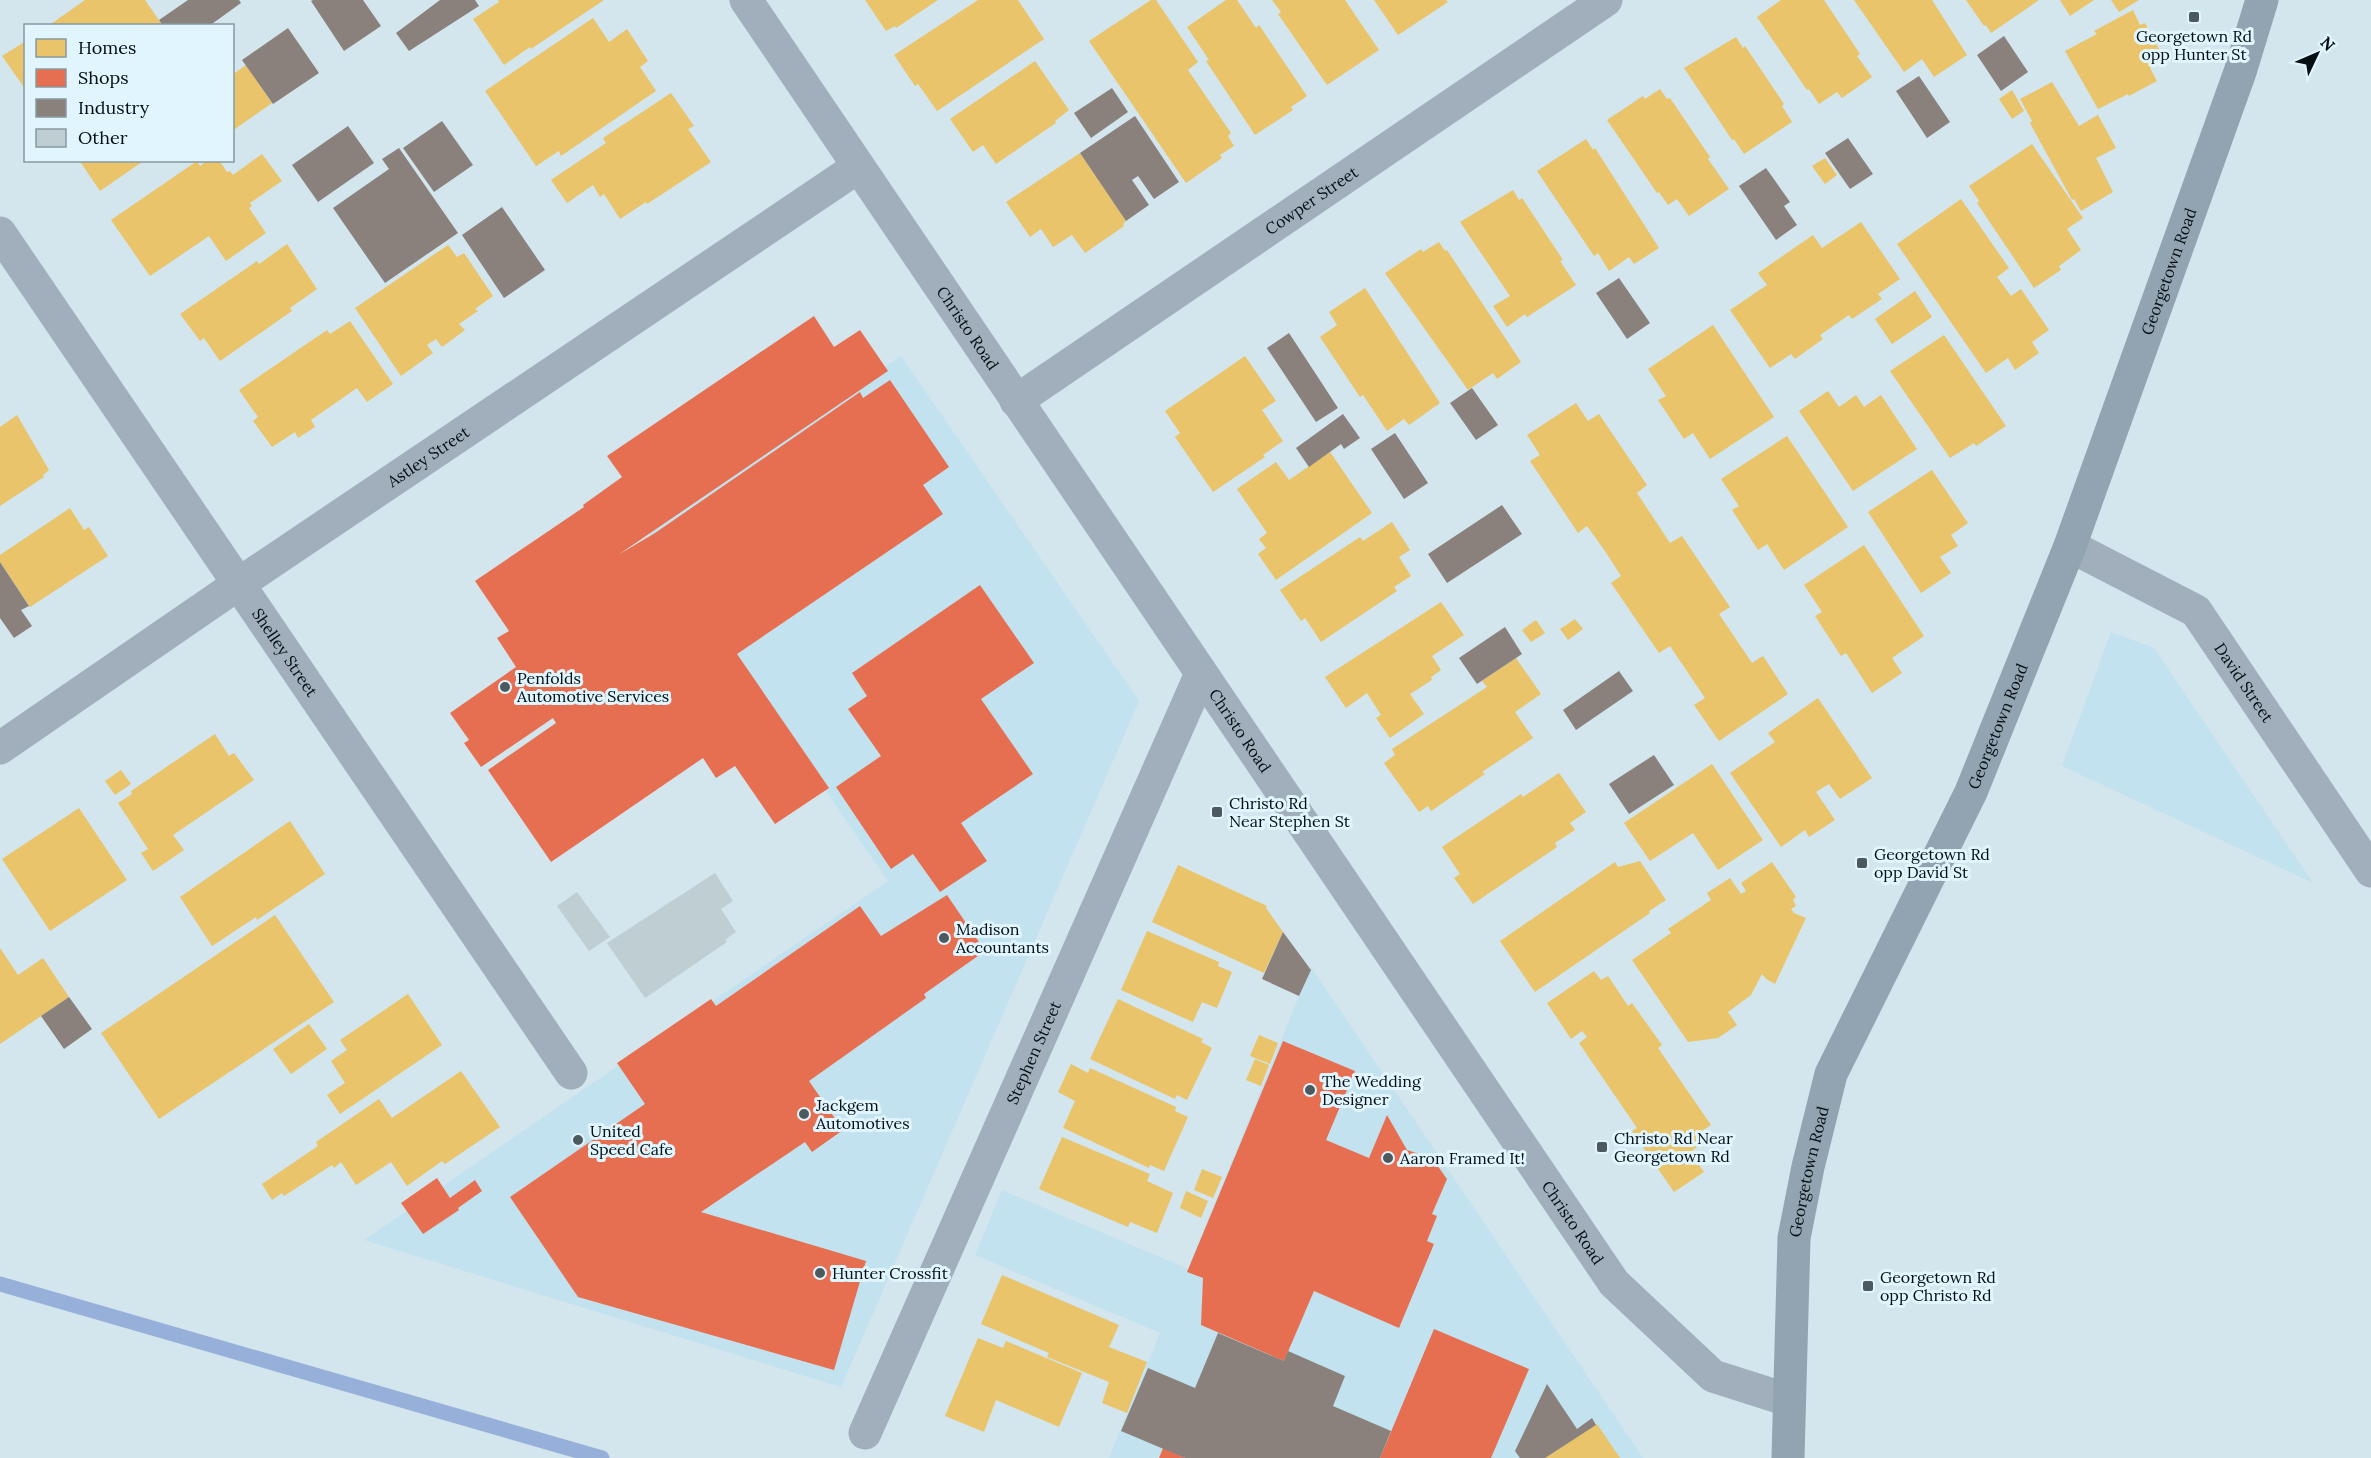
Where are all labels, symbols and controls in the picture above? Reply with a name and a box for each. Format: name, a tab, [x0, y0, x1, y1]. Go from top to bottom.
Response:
marker: Georgetown Rd opp Hunter St	[2187, 10, 2201, 24]
legend	[24, 24, 234, 162]
north arrow	[2287, 24, 2347, 84]
place label: Georgetown Rd opp Hunter St	[2136, 26, 2252, 64]
text: N	[2316, 32, 2339, 55]
text: Homes	[78, 36, 136, 59]
text: Shops	[78, 66, 129, 89]
text: Industry	[78, 96, 150, 119]
text: Other	[78, 126, 128, 149]
street label: Cowper Street	[1261, 161, 1362, 239]
street label: Georgetown Road	[2137, 205, 2201, 338]
street label: Christo Road	[933, 282, 1003, 374]
street label: Astley Street	[382, 421, 474, 492]
street label: Shelley Street	[248, 604, 323, 701]
street label: David Street	[2210, 639, 2278, 727]
street label: Georgetown Road	[1963, 660, 2032, 792]
place label: Penfolds Automotive Services	[516, 668, 669, 706]
marker: Penfolds Automotive Services	[498, 680, 512, 694]
street label: Christo Road	[1205, 685, 1276, 776]
place label: Christo Rd Near Stephen St	[1229, 793, 1351, 831]
marker: Christo Rd Near Stephen St	[1210, 805, 1224, 819]
place label: Georgetown Rd opp David St	[1874, 844, 1990, 882]
marker: Georgetown Rd opp David St	[1855, 856, 1869, 870]
place label: Madison Accountants	[955, 919, 1049, 957]
marker: Madison Accountants	[937, 931, 951, 945]
street label: Stephen Street	[1002, 997, 1065, 1107]
place label: The Wedding Designer	[1322, 1071, 1422, 1109]
marker: The Wedding Designer	[1303, 1083, 1317, 1097]
place label: Jackgem Automotives	[815, 1095, 910, 1133]
street label: Georgetown Road	[1784, 1104, 1833, 1239]
marker: Jackgem Automotives	[797, 1107, 811, 1121]
place label: United Speed Cafe	[590, 1121, 673, 1159]
place label: Christo Rd Near Georgetown Rd	[1614, 1128, 1733, 1166]
marker: United Speed Cafe	[571, 1133, 585, 1147]
marker: Christo Rd Near Georgetown Rd	[1595, 1140, 1609, 1154]
place label: Aaron Framed It!	[1399, 1148, 1525, 1168]
marker: Aaron Framed It!	[1381, 1151, 1395, 1165]
street label: Christo Road	[1538, 1177, 1609, 1268]
place label: Hunter Crossfit	[832, 1263, 949, 1283]
marker: Hunter Crossfit	[813, 1266, 827, 1280]
place label: Georgetown Rd opp Christo Rd	[1880, 1267, 1996, 1305]
marker: Georgetown Rd opp Christo Rd	[1861, 1279, 1875, 1293]

